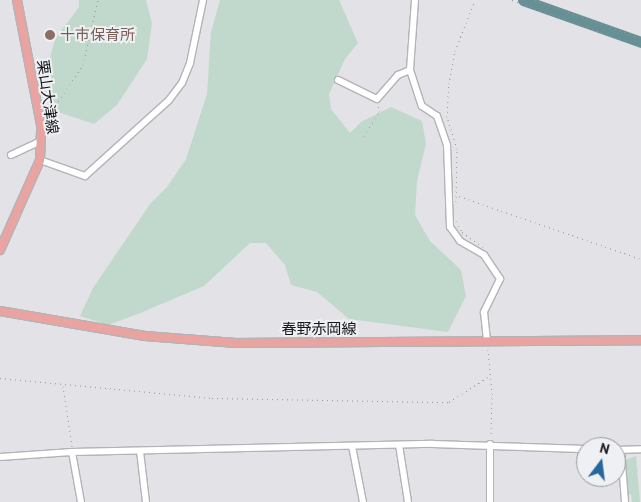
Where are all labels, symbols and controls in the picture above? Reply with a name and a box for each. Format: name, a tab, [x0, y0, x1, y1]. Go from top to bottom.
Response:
place label: 十市保育所	[60, 26, 135, 44]
marker: 十市保育所	[44, 29, 56, 41]
street label: 栗山大津線	[34, 59, 62, 135]
street label: 春野赤岡線	[282, 320, 356, 338]
north arrow	[576, 437, 626, 487]
text: N	[598, 439, 611, 458]

